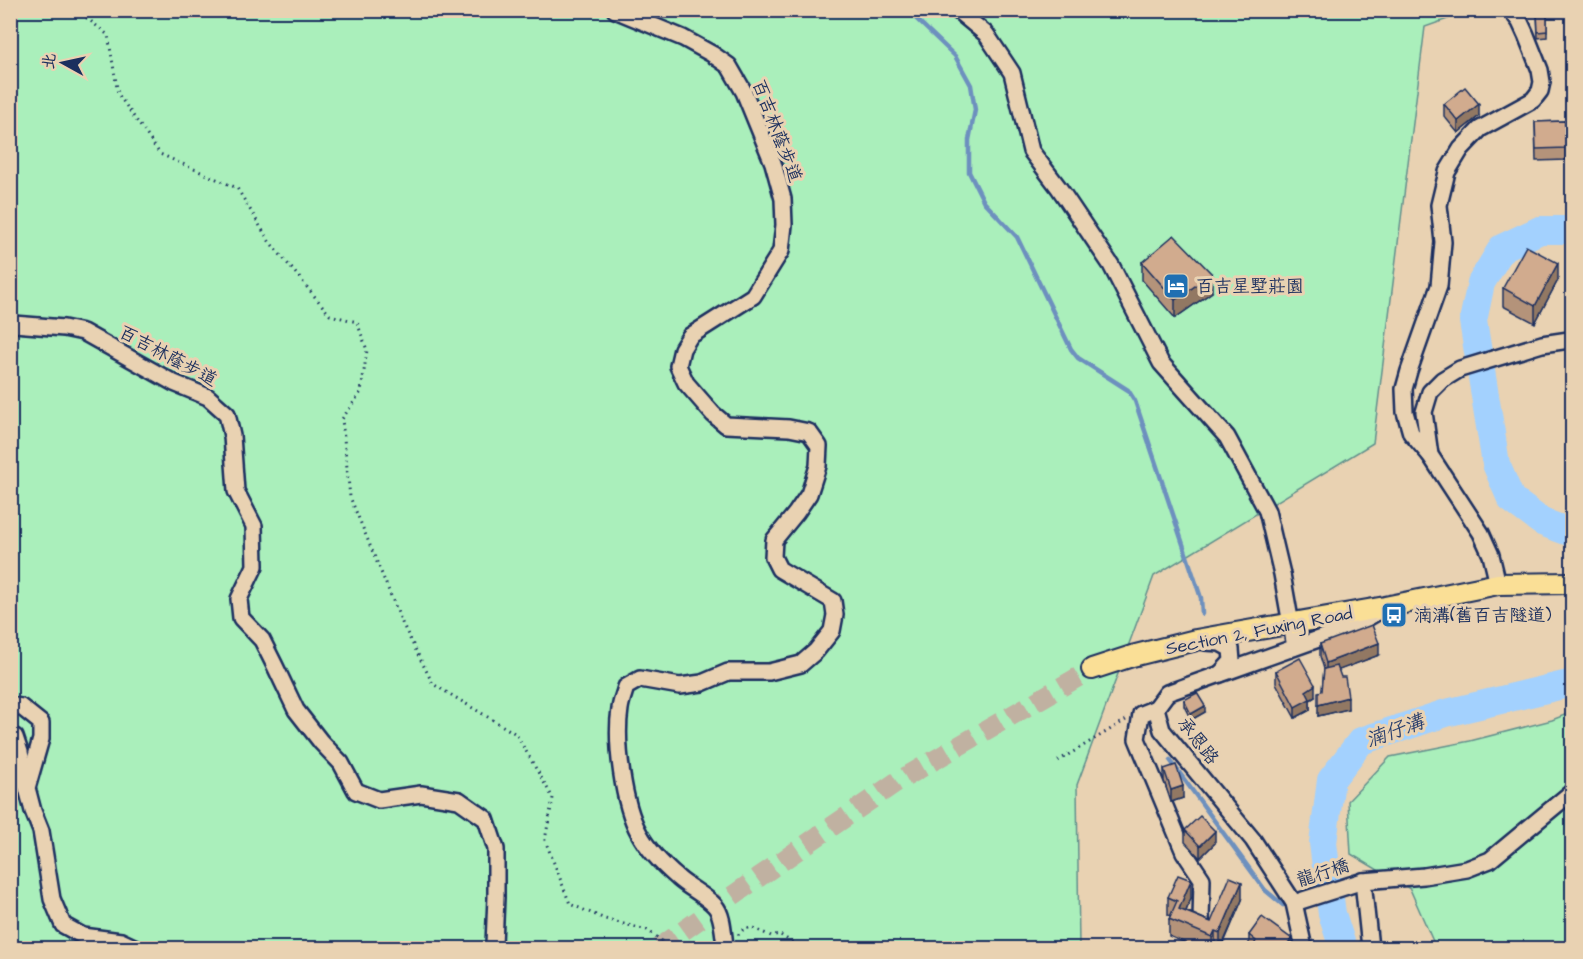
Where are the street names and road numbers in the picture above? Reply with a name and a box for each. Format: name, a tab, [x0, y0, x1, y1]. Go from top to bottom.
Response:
street label: 百吉林蔭步道	[746, 76, 808, 186]
street label: 百吉林蔭步道	[114, 320, 222, 392]
street label: Section 2, Fuxing Road	[1164, 601, 1355, 662]
street label: 承恩路	[1172, 712, 1224, 770]
street label: 龍行橋	[1293, 853, 1353, 893]

